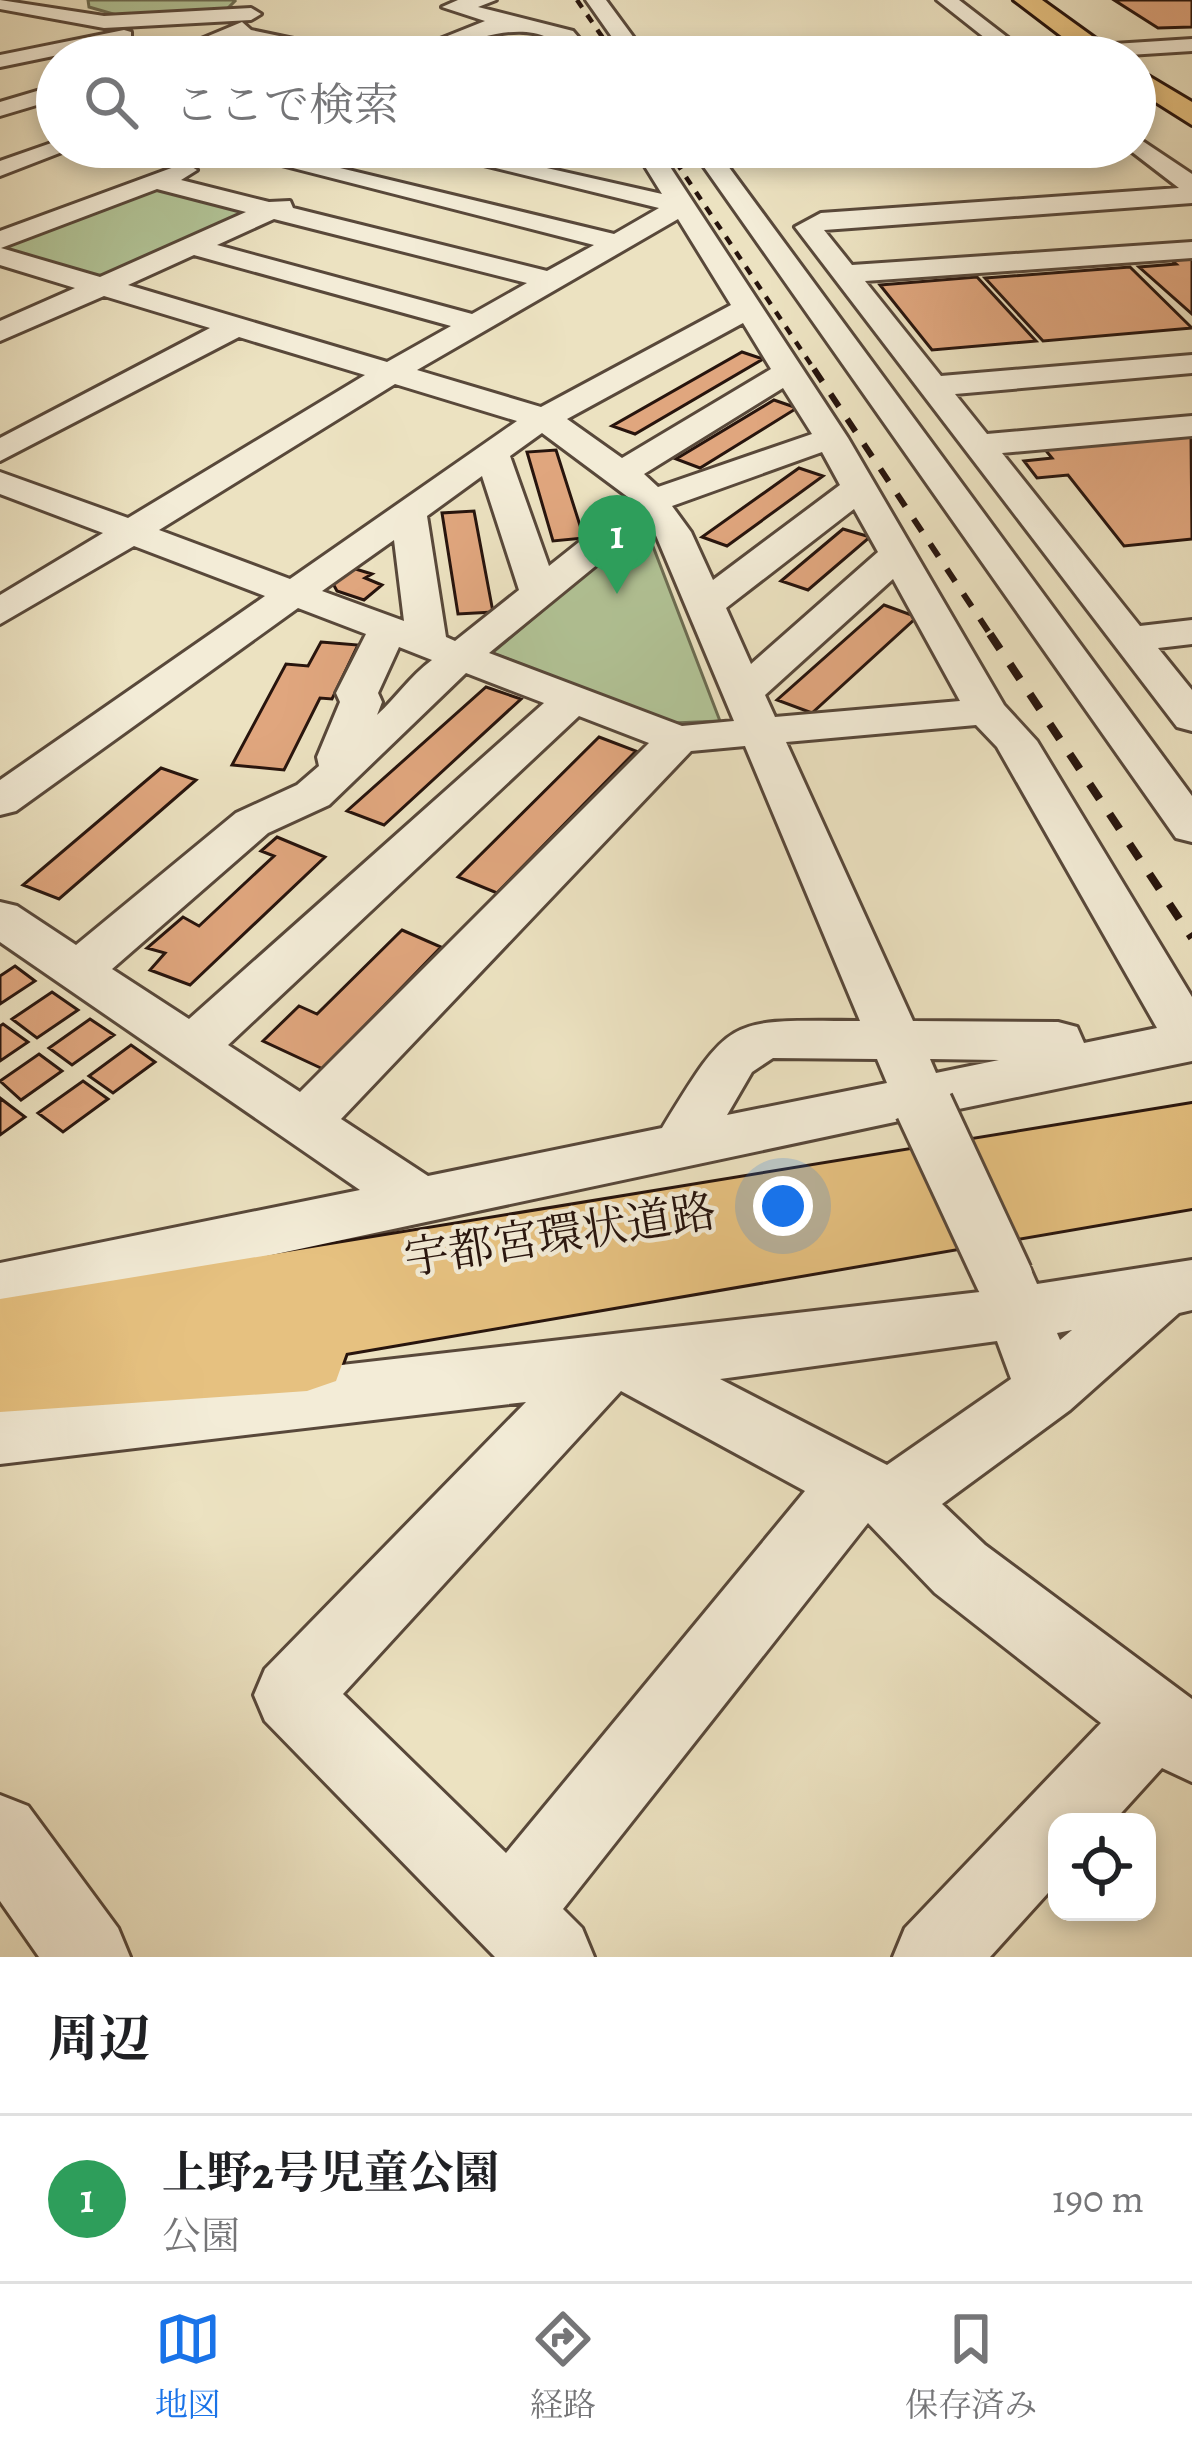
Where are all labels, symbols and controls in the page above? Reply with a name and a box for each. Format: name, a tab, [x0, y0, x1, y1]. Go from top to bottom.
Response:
search box	[36, 36, 1156, 168]
icon: search	[78, 69, 144, 135]
text: ここで検索	[174, 74, 399, 136]
pin: 1	[578, 495, 656, 594]
your location	[753, 1176, 813, 1236]
street label: 宇都宮環状道路	[400, 1180, 720, 1290]
map controls	[1048, 1813, 1156, 1921]
button: locate	[1048, 1813, 1156, 1921]
text: 周辺	[48, 2004, 150, 2074]
text: 上野2号児童公園	[162, 2142, 499, 2204]
text: 1	[80, 2172, 94, 2225]
text: 190 m	[1052, 2172, 1144, 2225]
text: 公園	[162, 2209, 240, 2262]
tab: 地図	[155, 2306, 221, 2427]
tab: 経路	[530, 2306, 596, 2427]
tab: 保存済み	[905, 2306, 1037, 2427]

